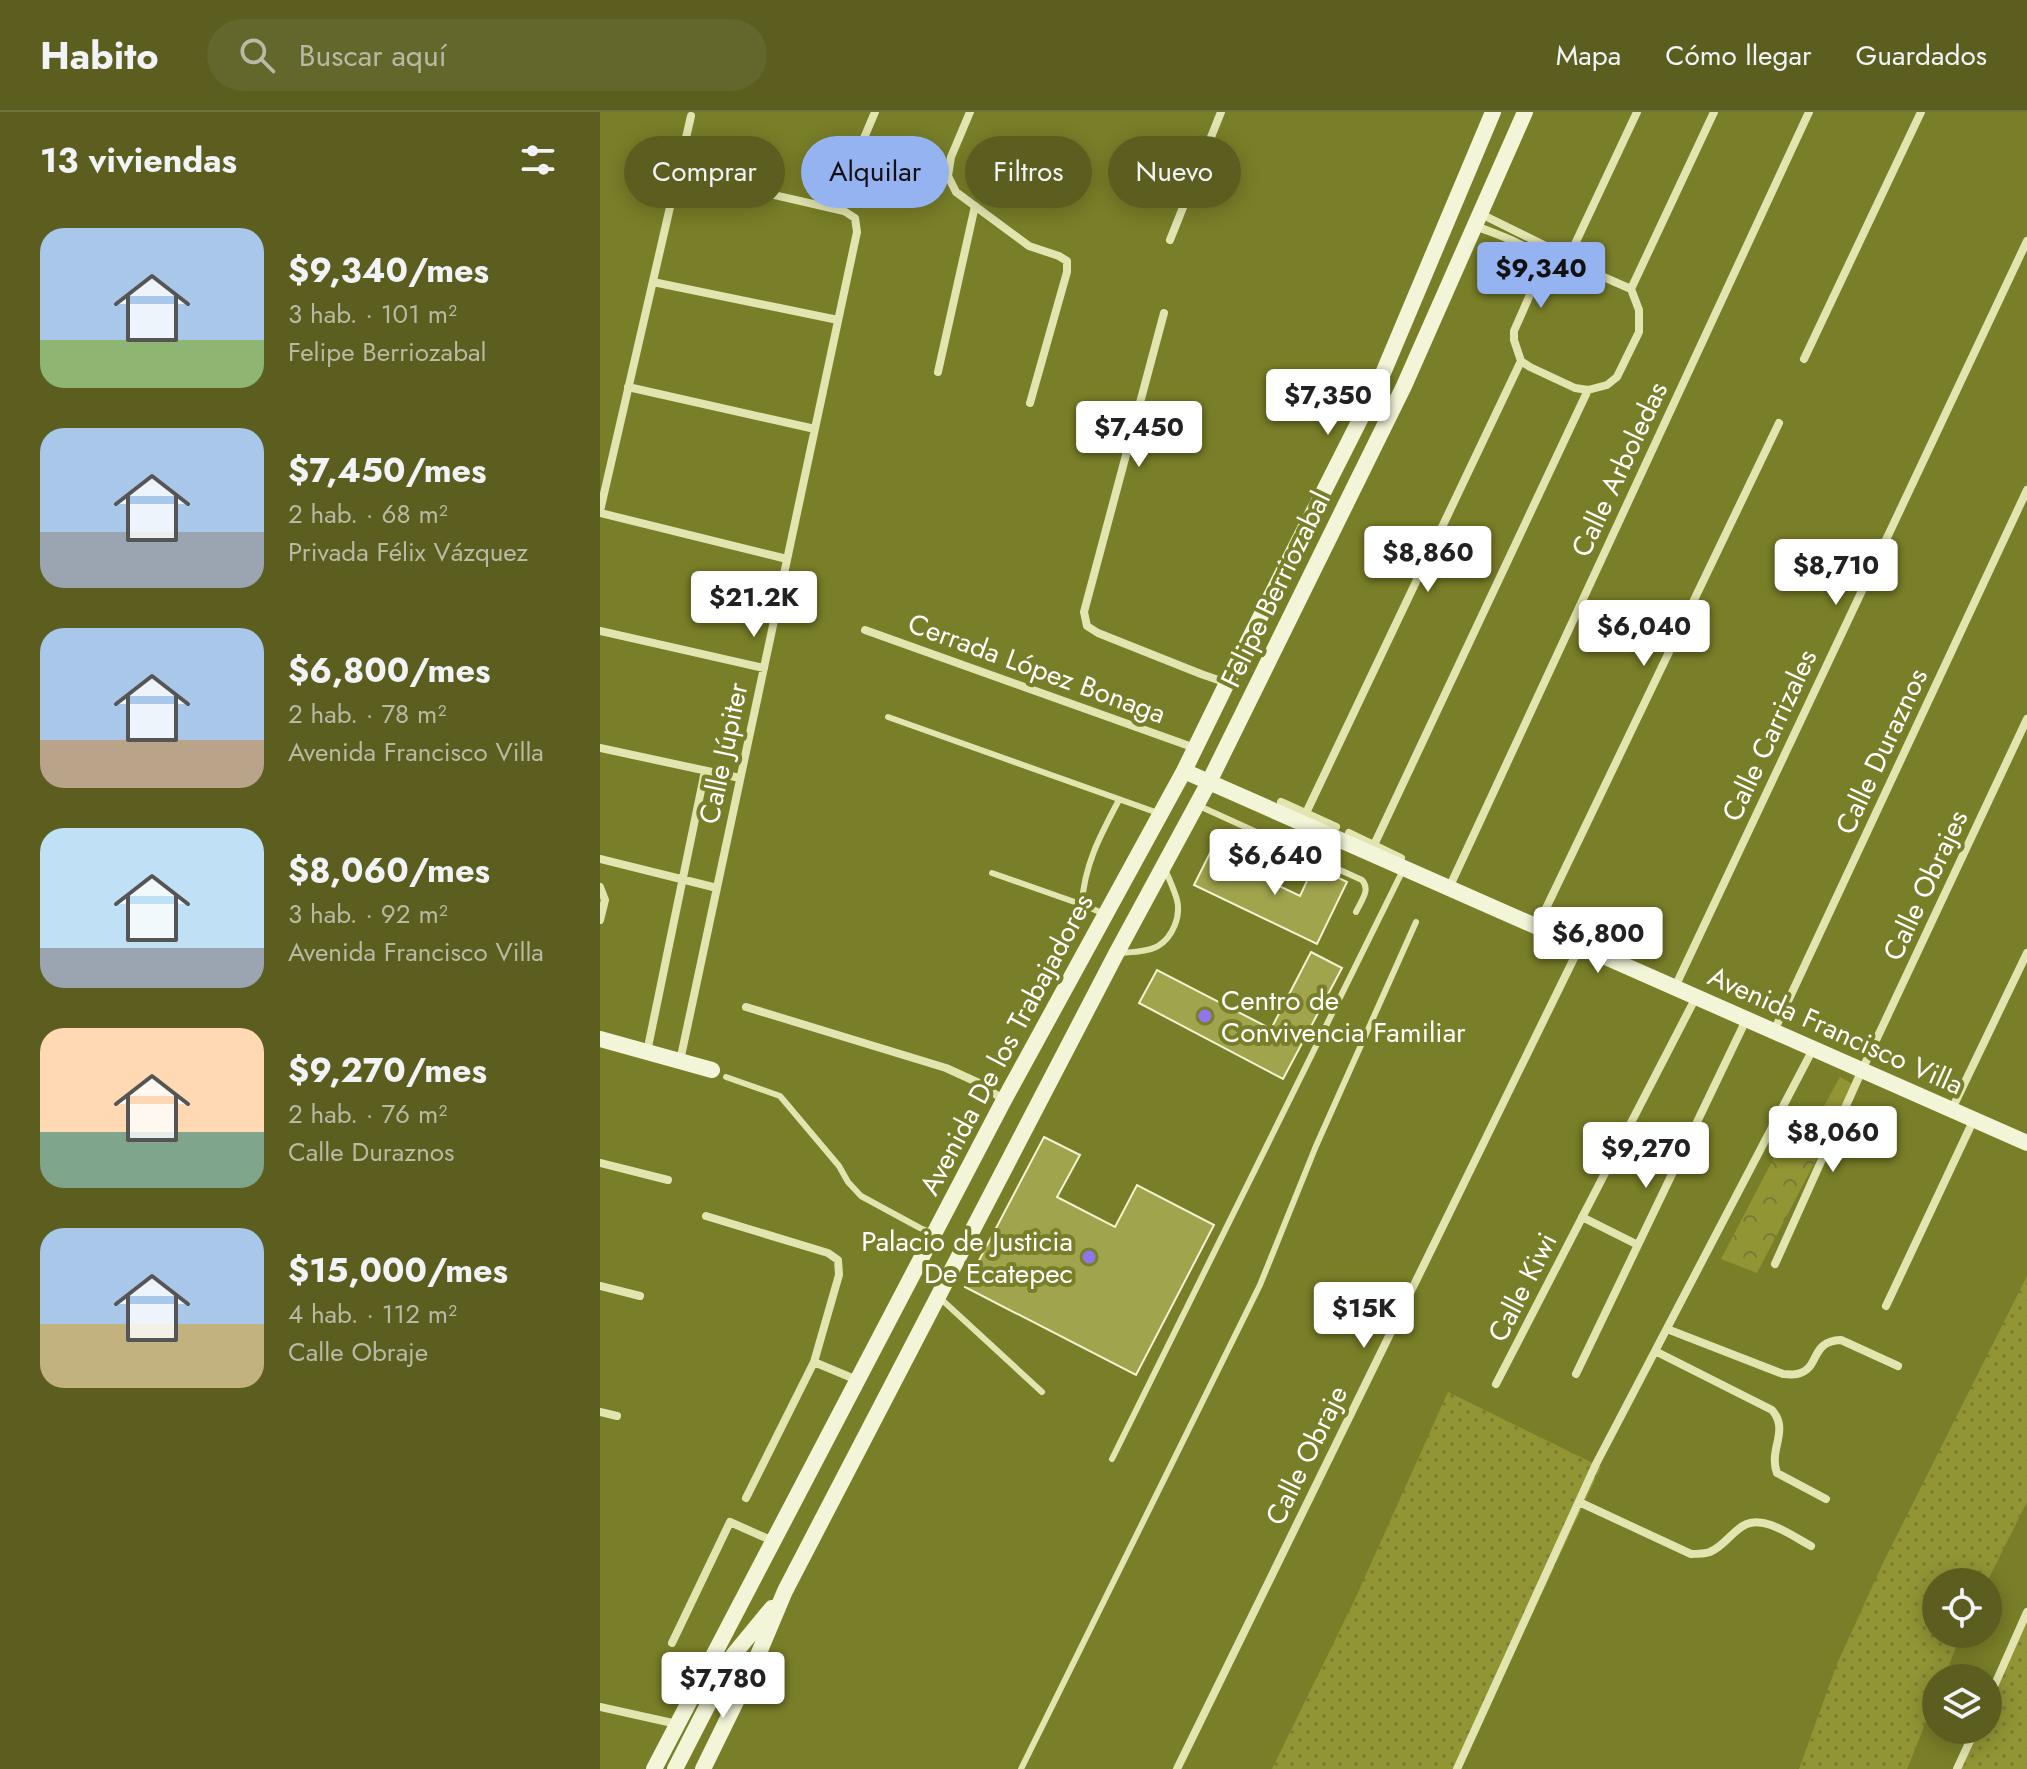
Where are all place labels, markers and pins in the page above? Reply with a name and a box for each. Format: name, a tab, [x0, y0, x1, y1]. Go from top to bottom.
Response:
pin: $9,340	[1476, 242, 1606, 310]
pin: $7,350	[1263, 369, 1393, 437]
pin: $7,450	[1074, 401, 1204, 469]
pin: $8,860	[1363, 526, 1493, 594]
pin: $8,710	[1771, 539, 1901, 607]
pin: $21.2K	[689, 571, 819, 639]
pin: $6,040	[1579, 600, 1709, 668]
pin: $6,640	[1210, 829, 1340, 897]
pin: $6,800	[1533, 907, 1663, 975]
place label: Centro de Convivencia Familiar	[1221, 980, 1466, 1053]
marker: Centro de Convivencia Familiar	[1196, 1007, 1214, 1025]
pin: $8,060	[1768, 1106, 1898, 1174]
pin: $9,270	[1581, 1122, 1711, 1190]
place label: Palacio de Justicia De Ecatepec	[861, 1221, 1073, 1294]
marker: Palacio de Justicia De Ecatepec	[1080, 1248, 1098, 1266]
pin: $15K	[1317, 1282, 1411, 1350]
pin: $7,780	[658, 1652, 788, 1720]

